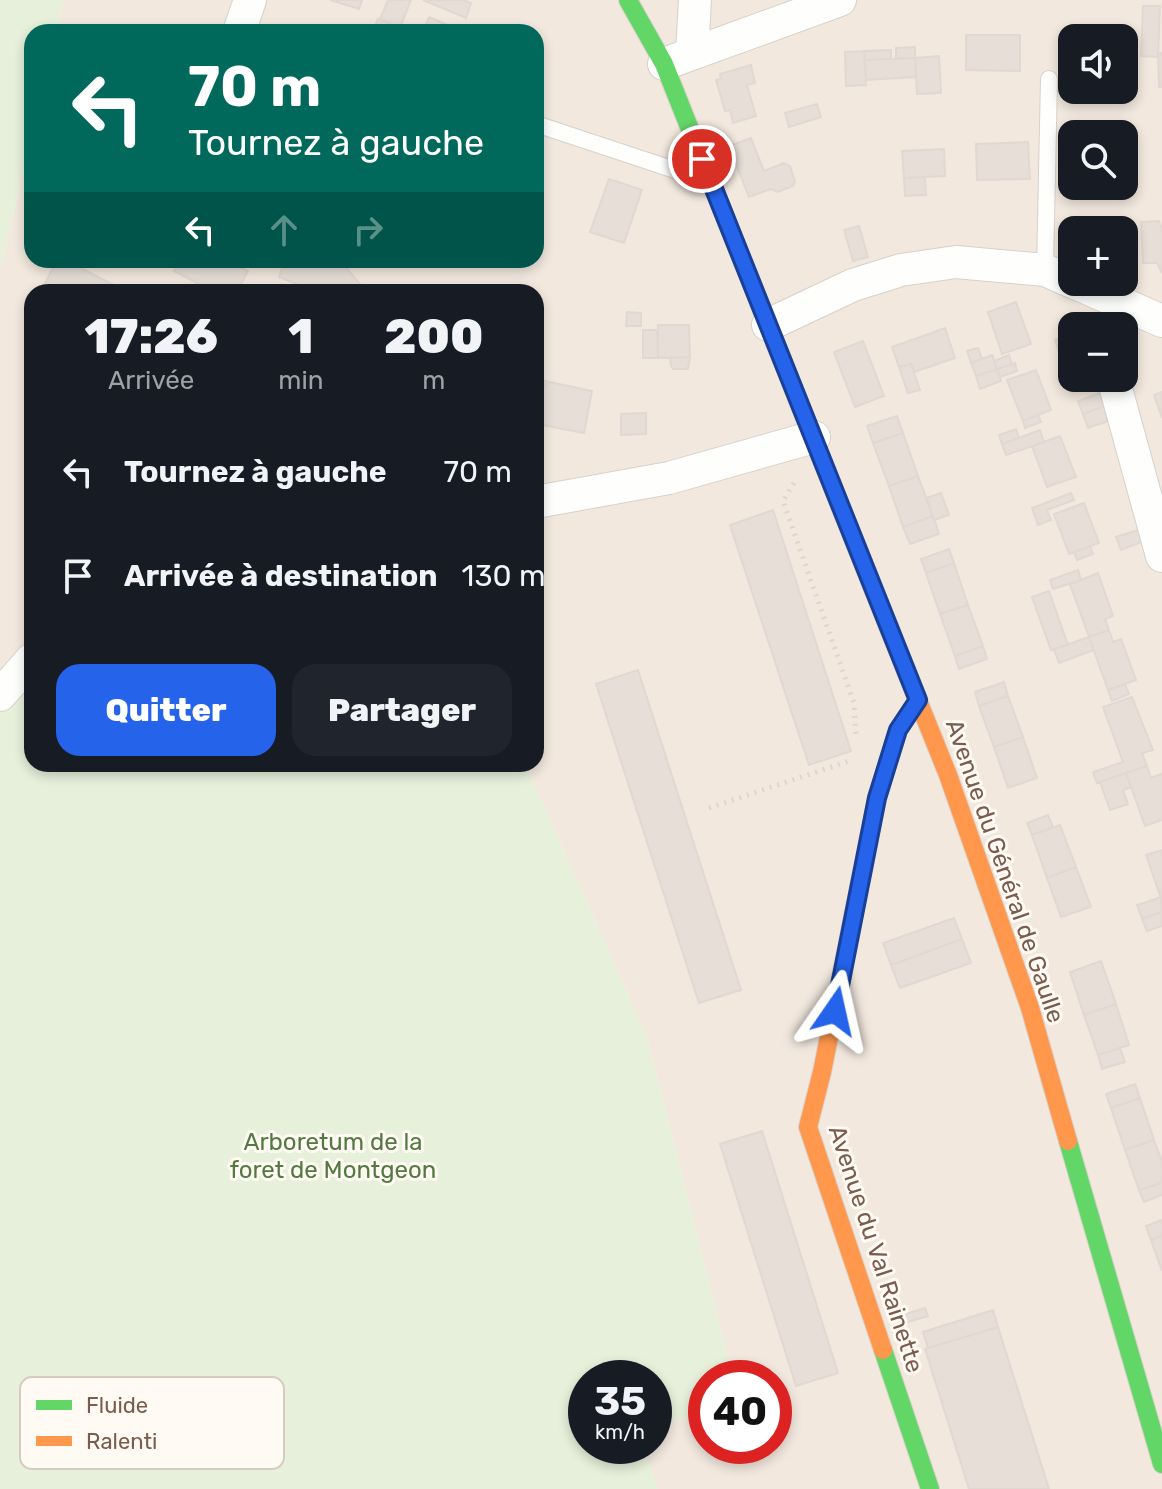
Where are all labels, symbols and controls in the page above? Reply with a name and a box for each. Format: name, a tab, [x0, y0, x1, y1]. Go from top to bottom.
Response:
map controls	[1058, 24, 1138, 392]
button: sound	[1058, 24, 1138, 104]
text: 70 m	[188, 54, 321, 120]
icon: left	[56, 56, 160, 160]
button: search	[1058, 120, 1138, 200]
text: Tournez à gauche	[188, 121, 484, 164]
pin	[668, 125, 736, 193]
icon: arrive	[680, 137, 724, 181]
icon: left	[178, 208, 222, 252]
icon: ahead	[262, 208, 306, 252]
icon: right	[346, 208, 390, 252]
button: +	[1058, 216, 1138, 296]
text: 17:26	[84, 308, 218, 365]
text: 1	[288, 308, 314, 365]
text: 200	[384, 308, 484, 365]
button: −	[1058, 312, 1138, 392]
text: Arrivée	[108, 365, 194, 396]
text: min	[278, 365, 324, 396]
text: m	[422, 365, 445, 396]
icon: left	[56, 450, 100, 494]
text: Tournez à gauche	[124, 454, 387, 490]
text: 70 m	[444, 454, 512, 490]
icon: arrive	[56, 554, 100, 598]
text: Arrivée à destination	[124, 558, 438, 594]
text: 130 m	[462, 558, 546, 594]
button: Quitter	[56, 664, 276, 756]
button: Partager	[292, 664, 512, 756]
street label: Avenue du Général de Gaulle	[940, 716, 1070, 1026]
position arrow	[793, 969, 877, 1053]
street label: Avenue du Val Rainette	[823, 1122, 929, 1376]
park label: Arboretum de la foret de Montgeon	[230, 1128, 436, 1184]
speed limit sign: 40	[688, 1360, 792, 1464]
legend	[20, 1377, 284, 1469]
text: 35	[594, 1378, 646, 1425]
text: Fluide	[86, 1392, 148, 1419]
text: km/h	[595, 1420, 645, 1444]
text: Ralenti	[86, 1428, 157, 1455]

